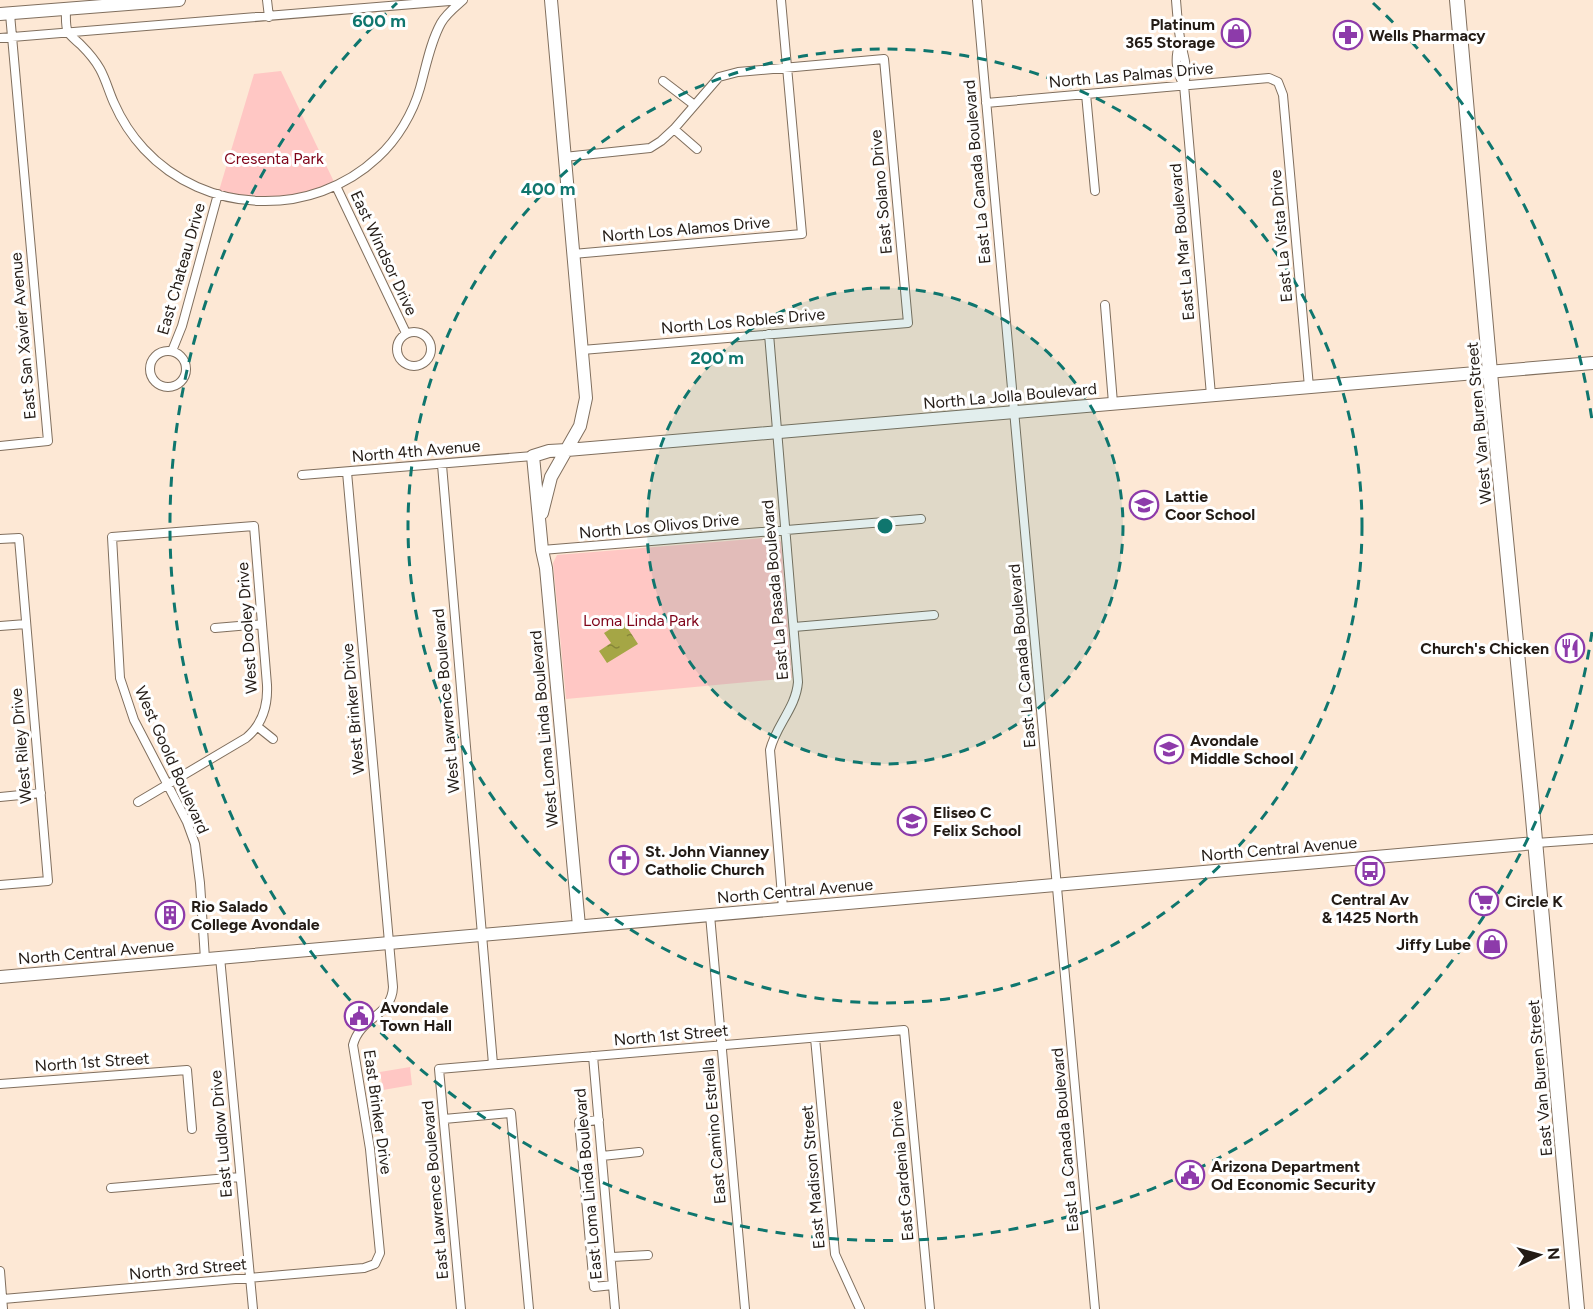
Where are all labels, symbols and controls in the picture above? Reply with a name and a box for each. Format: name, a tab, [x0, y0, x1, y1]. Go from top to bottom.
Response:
text: 600 m	[352, 10, 406, 32]
place label: Platinum 365 Storage	[1125, 15, 1215, 52]
shop icon: Platinum 365 Storage	[1220, 17, 1252, 49]
pharmacy icon: Wells Pharmacy	[1332, 19, 1364, 51]
place label: Wells Pharmacy	[1369, 26, 1486, 45]
street label: North Las Palmas Drive	[1048, 58, 1214, 92]
street label: East La Canada Boulevard	[959, 79, 995, 265]
street label: East Solano Drive	[866, 129, 896, 255]
park label: Cresenta Park	[224, 149, 324, 168]
street label: East La Mar Boulevard	[1166, 163, 1198, 321]
street label: East La Vista Drive	[1266, 169, 1296, 303]
text: 400 m	[521, 178, 575, 200]
street label: East Windsor Drive	[347, 188, 421, 319]
street label: East Chateau Drive	[153, 201, 209, 337]
street label: North Los Alamos Drive	[601, 212, 771, 246]
street label: East San Xavier Avenue	[6, 251, 40, 420]
street label: North Los Robles Drive	[660, 304, 826, 338]
street label: West Van Buren Street	[1462, 341, 1496, 505]
text: 200 m	[690, 347, 744, 369]
street label: North La Jolla Boulevard	[922, 379, 1098, 413]
street label: North 4th Avenue	[351, 436, 481, 466]
place label: Lattie Coor School	[1165, 487, 1255, 524]
school or university icon: Lattie Coor School	[1128, 489, 1160, 521]
street label: East La Pasada Boulevard	[758, 499, 792, 681]
street label: North Los Olivos Drive	[578, 510, 740, 542]
centre of rings	[875, 516, 895, 536]
street label: West Dooley Drive	[233, 561, 261, 694]
street label: East La Canada Boulevard	[1004, 563, 1040, 749]
street label: West Lawrence Boulevard	[428, 608, 464, 794]
park label: Loma Linda Park	[583, 611, 699, 630]
street label: West Loma Linda Boulevard	[526, 630, 562, 828]
restaurant icon: Church's Chicken	[1554, 632, 1586, 664]
place label: Church's Chicken	[1420, 639, 1549, 658]
street label: West Brinker Drive	[338, 642, 368, 775]
street label: West Goold Boulevard	[131, 683, 213, 837]
street label: West Riley Drive	[6, 687, 36, 805]
place label: Avondale Middle School	[1190, 731, 1294, 768]
school or university icon: Avondale Middle School	[1153, 733, 1185, 765]
place label: Eliseo C Felix School	[933, 803, 1021, 840]
school or university icon: Eliseo C Felix School	[896, 805, 928, 837]
street label: North Central Avenue	[1200, 833, 1358, 865]
place label: St. John Vianney Catholic Church	[645, 842, 770, 879]
church icon: St. John Vianney Catholic Church	[608, 844, 640, 876]
bus stop icon: Central Av & 1425 North	[1354, 855, 1386, 887]
street label: North Central Avenue	[716, 875, 874, 907]
supermarket icon: Circle K	[1468, 885, 1500, 917]
place label: Central Av & 1425 North	[1322, 890, 1418, 927]
place label: Circle K	[1505, 892, 1563, 911]
place label: Rio Salado College Avondale	[191, 897, 320, 934]
building icon: Rio Salado College Avondale	[154, 899, 186, 931]
shop icon: Jiffy Lube	[1476, 928, 1508, 960]
place label: Jiffy Lube	[1396, 935, 1471, 954]
street label: North Central Avenue	[17, 936, 175, 968]
place label: Avondale Town Hall	[380, 998, 452, 1035]
street label: East Van Buren Street	[1524, 999, 1556, 1157]
public building icon: Avondale Town Hall	[343, 1000, 375, 1032]
street label: North 1st Street	[613, 1021, 729, 1049]
street label: East La Canada Boulevard	[1047, 1047, 1083, 1233]
street label: East Brinker Drive	[360, 1048, 396, 1176]
street label: North 1st Street	[34, 1049, 150, 1075]
street label: East Camino Estrella	[698, 1057, 730, 1205]
street label: East Ludlow Drive	[206, 1069, 236, 1198]
street label: East Loma Linda Boulevard	[570, 1088, 606, 1280]
street label: East Lawrence Boulevard	[418, 1100, 452, 1280]
street label: East Gardenia Drive	[886, 1100, 918, 1242]
street label: East Madison Street	[797, 1104, 829, 1250]
place label: Arizona Department Od Economic Security	[1211, 1157, 1377, 1194]
public building icon: Arizona Department Od Economic Security	[1174, 1159, 1206, 1191]
north arrow	[1509, 1225, 1569, 1285]
text: N	[1543, 1247, 1563, 1261]
street label: North 3rd Street	[128, 1254, 248, 1284]

